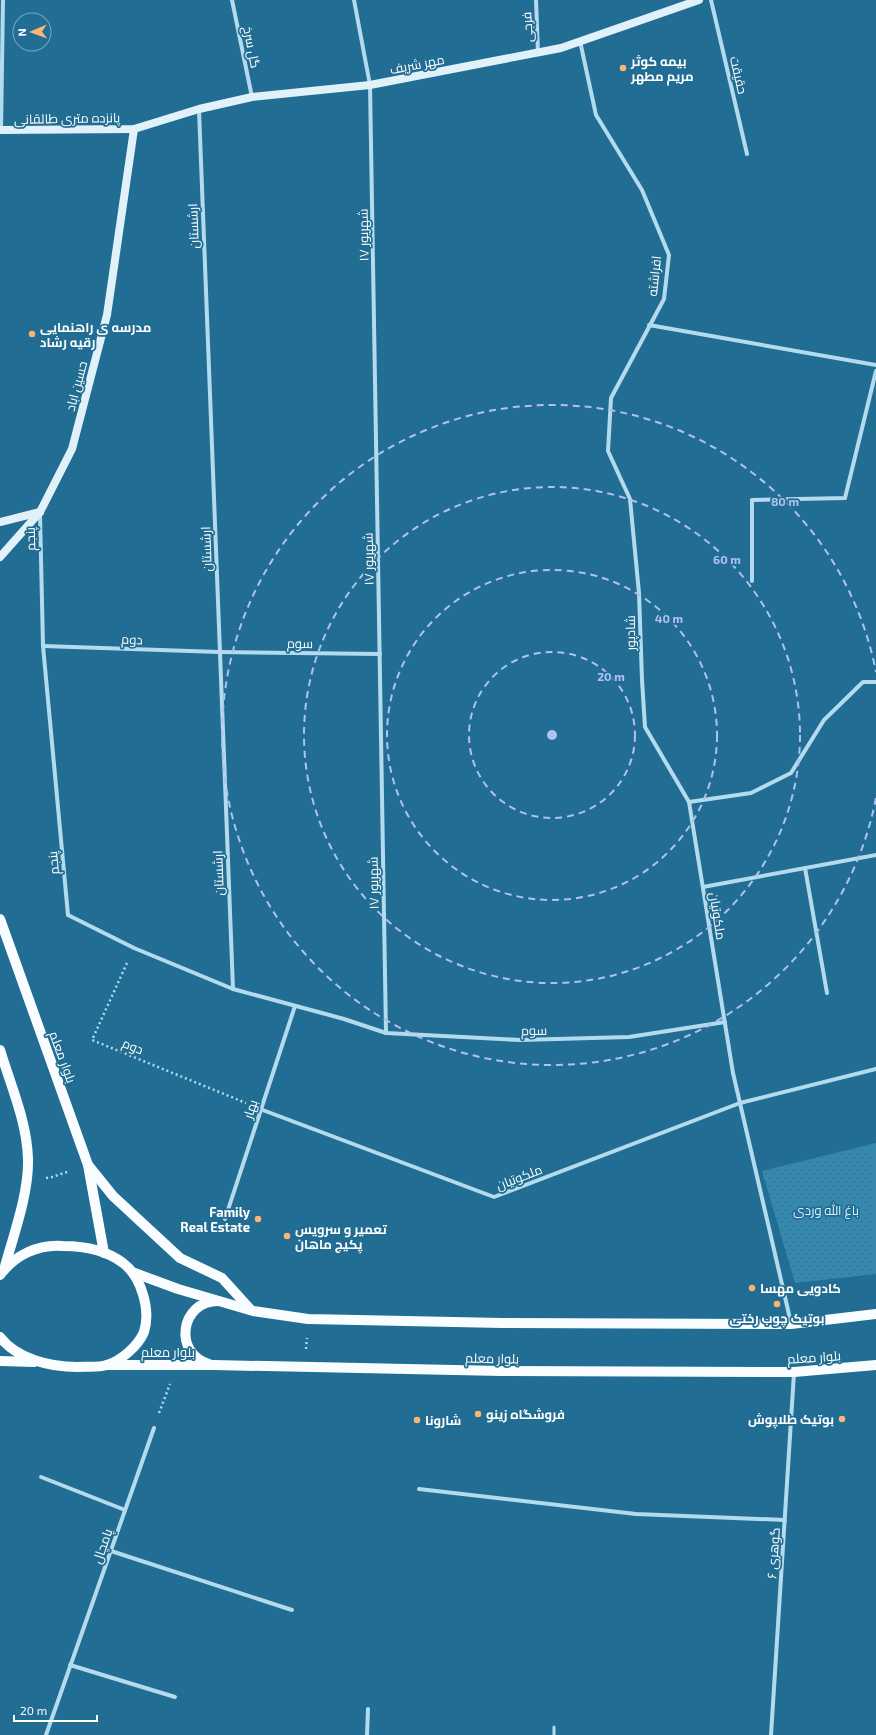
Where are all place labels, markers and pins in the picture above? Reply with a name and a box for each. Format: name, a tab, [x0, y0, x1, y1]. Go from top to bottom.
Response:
place label: بیمه کوثر مریم مطهر	[630, 53, 694, 86]
marker: بیمه کوثر مریم مطهر	[618, 63, 628, 73]
place label: مدرسه ی راهنمایی رقیه رشاد	[40, 319, 151, 350]
marker: مدرسه ی راهنمایی رقیه رشاد	[27, 329, 37, 339]
centre of rings	[545, 728, 559, 742]
place label: Family Real Estate	[180, 1204, 251, 1235]
marker: Family Real Estate	[253, 1214, 263, 1224]
place label: تعمیر و سرویس پکیج ماهان	[295, 1221, 387, 1254]
marker: تعمیر و سرویس پکیج ماهان	[282, 1231, 292, 1241]
place label: کادویی مهسا	[760, 1280, 841, 1297]
marker: کادویی مهسا	[747, 1283, 757, 1293]
marker: بوتیک چوب رختی	[772, 1299, 782, 1309]
place label: بوتیک چوب رختی	[729, 1310, 825, 1328]
place label: فروشگاه زینو	[486, 1406, 565, 1423]
marker: فروشگاه زینو	[473, 1409, 483, 1419]
place label: بوتیک طلاپوش	[748, 1411, 834, 1429]
place label: شارونا	[425, 1412, 461, 1429]
marker: بوتیک طلاپوش	[837, 1414, 847, 1424]
marker: شارونا	[412, 1415, 422, 1425]

